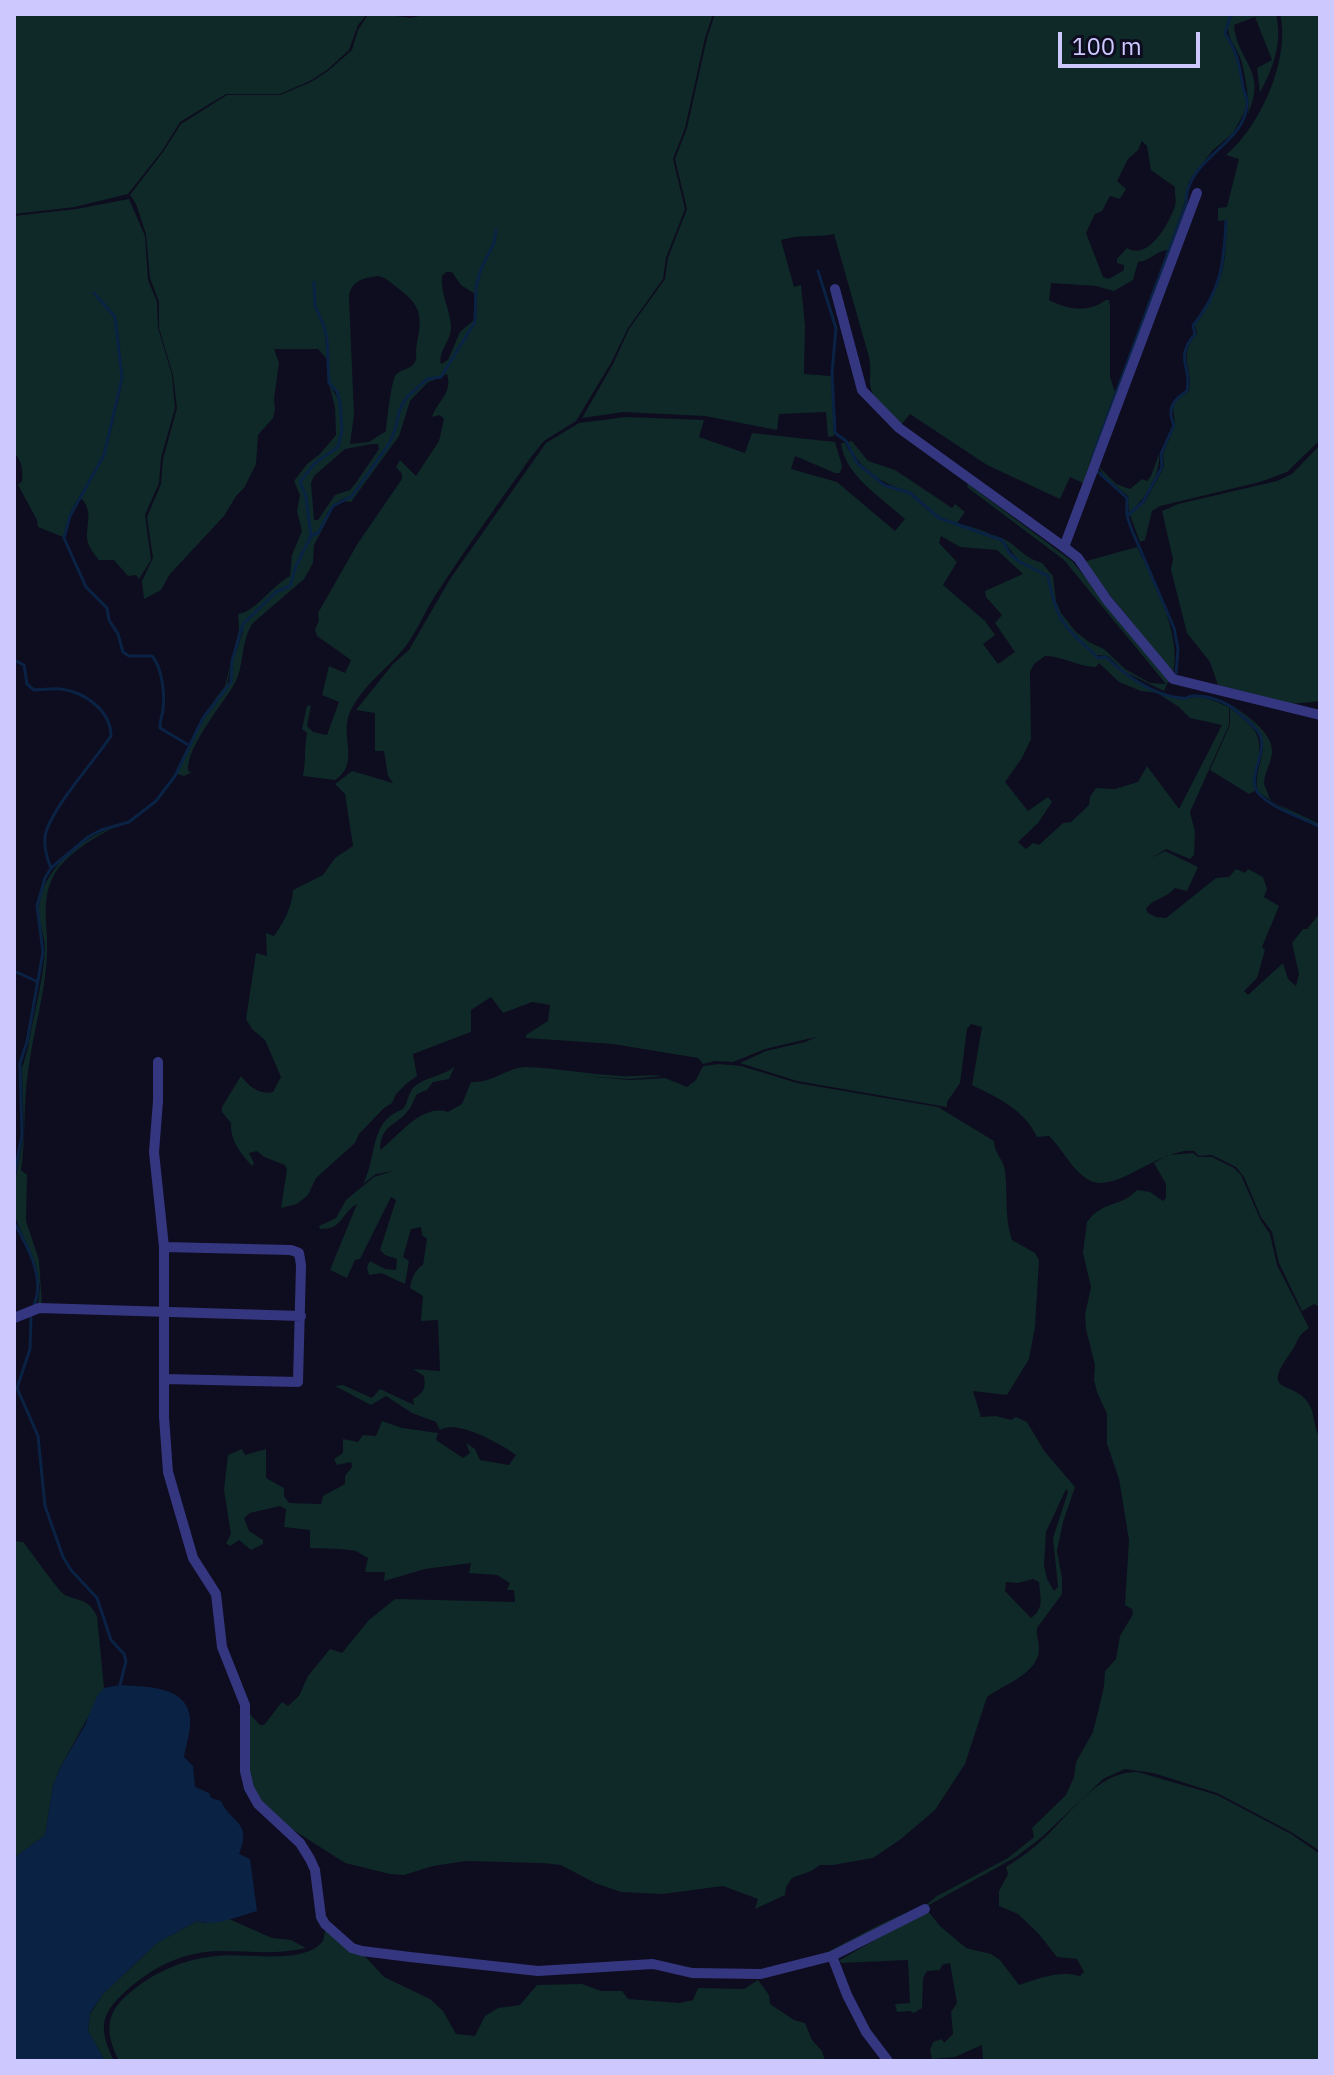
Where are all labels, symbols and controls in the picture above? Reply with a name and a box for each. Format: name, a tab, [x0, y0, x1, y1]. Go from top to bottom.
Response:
scale bar	[1062, 16, 1204, 66]
text: 100 m	[1072, 30, 1142, 62]

